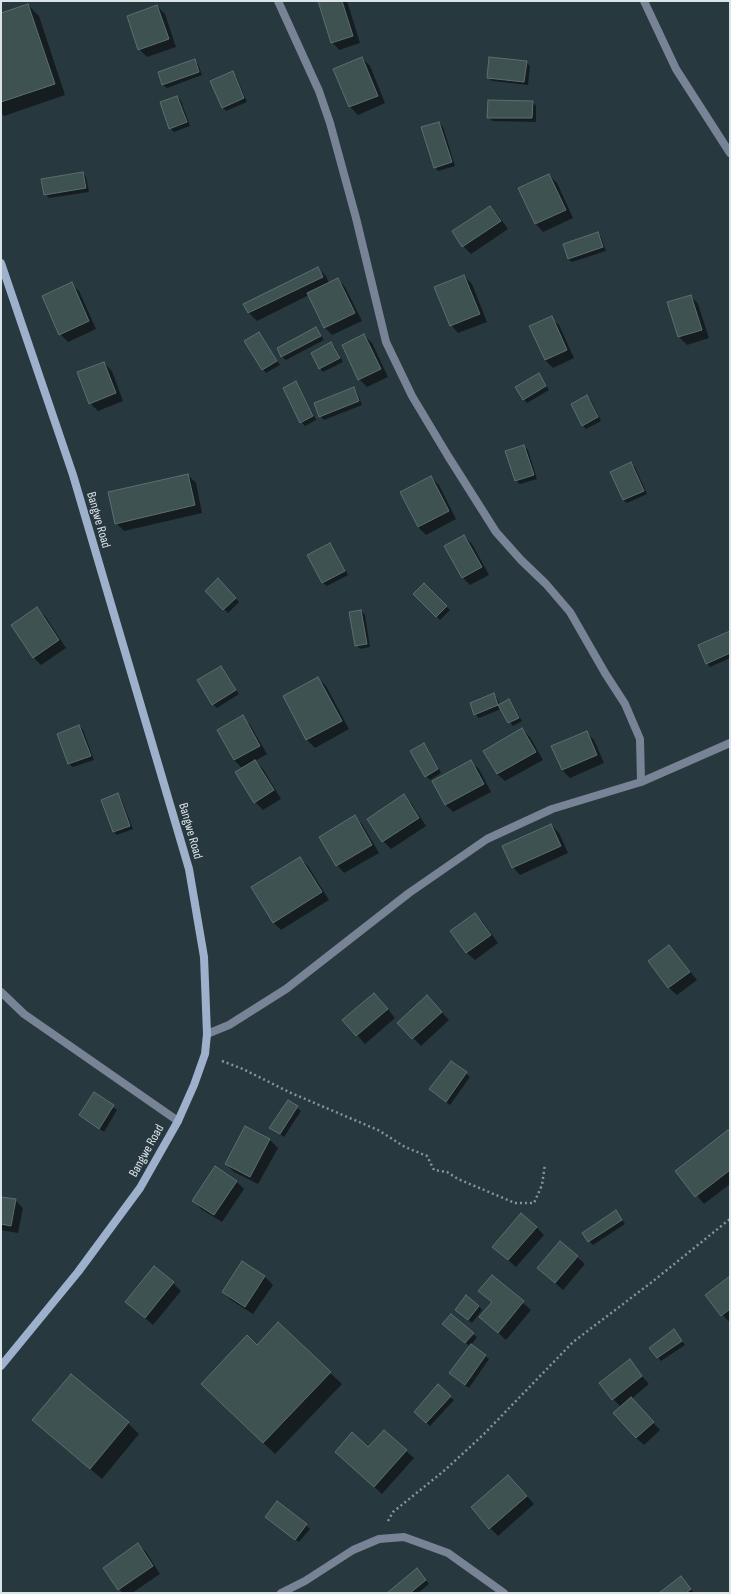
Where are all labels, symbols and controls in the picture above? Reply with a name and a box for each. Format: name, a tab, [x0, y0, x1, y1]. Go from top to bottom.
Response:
street label: Bangwe Road	[83, 490, 113, 550]
street label: Bangwe Road	[175, 801, 205, 861]
street label: Bangwe Road	[126, 1122, 168, 1180]

